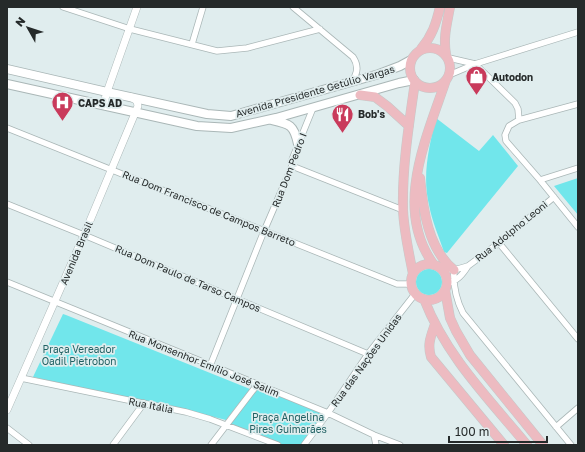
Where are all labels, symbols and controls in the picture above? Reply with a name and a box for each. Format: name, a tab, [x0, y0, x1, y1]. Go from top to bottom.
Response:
north arrow	[8, 8, 48, 48]
text: N	[12, 14, 28, 29]
street label: Avenida Presidente Getúlio Vargas	[234, 63, 396, 119]
shop icon: Autodon	[464, 64, 490, 97]
place label: Autodon	[492, 71, 533, 83]
hospital icon: CAPS AD	[50, 90, 76, 123]
place label: CAPS AD	[78, 97, 122, 109]
restaurant icon: Bob's	[329, 101, 355, 134]
place label: Bob's	[358, 108, 386, 120]
street label: Rua Dom Pedro I	[269, 131, 309, 209]
street label: Rua Dom Francisco de Campos Barreto	[121, 168, 297, 248]
street label: Rua Adolpho Leoni	[472, 198, 550, 264]
street label: Avenida Brasil	[57, 219, 95, 287]
street label: Rua Dom Paulo de Tarso Campos	[114, 242, 262, 314]
street label: Rua das Nações Unidas	[328, 311, 404, 409]
street label: Rua Monsenhor Emílio José Salim	[127, 327, 281, 399]
park label: Praça Vereador Oadil Pietrobon	[42, 343, 116, 367]
street label: Rua Itália	[128, 395, 174, 415]
park label: Praça Angelina Pires Guimarães	[249, 411, 327, 435]
scale bar	[449, 418, 547, 444]
text: 100 m	[455, 424, 489, 439]

